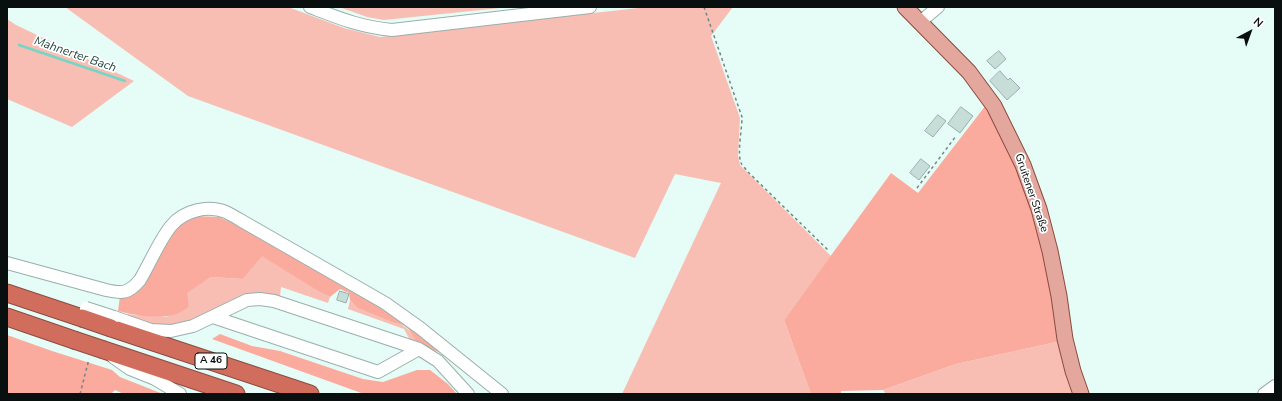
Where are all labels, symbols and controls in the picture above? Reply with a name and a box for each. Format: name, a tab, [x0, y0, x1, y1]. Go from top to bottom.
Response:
north arrow	[1230, 12, 1270, 52]
text: N	[1250, 14, 1266, 31]
water label: Mahnerter Bach	[32, 34, 118, 76]
street label: Gruitener Straße	[1011, 152, 1051, 234]
road number: A 46	[195, 353, 227, 369]

